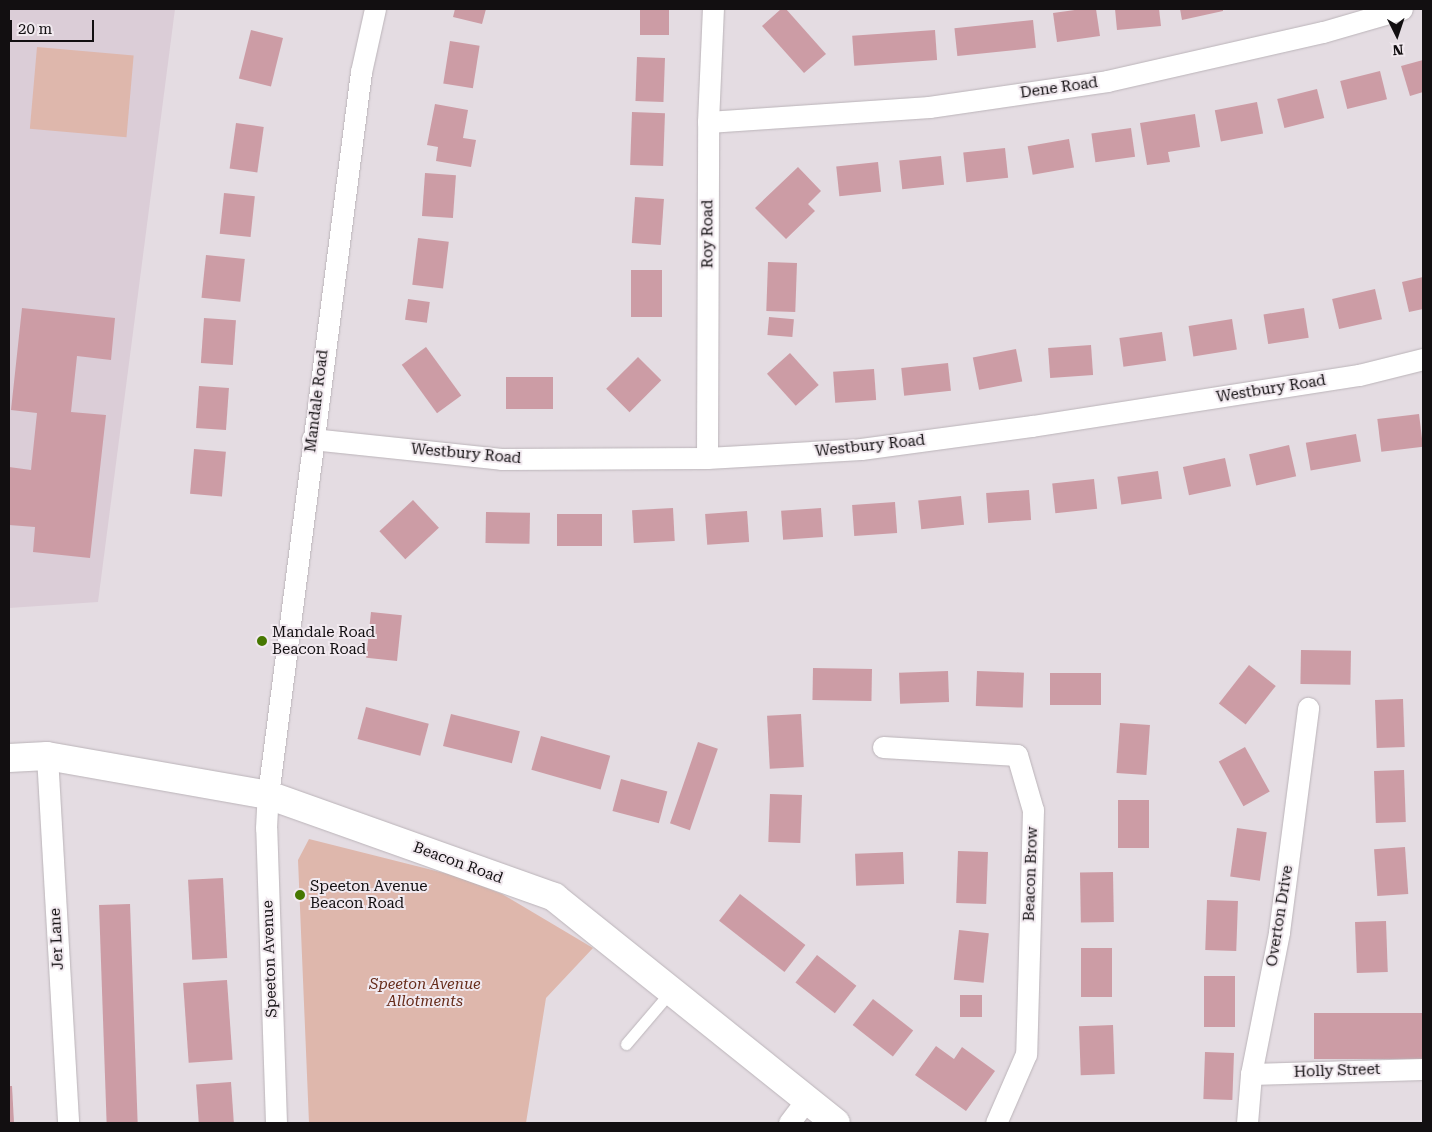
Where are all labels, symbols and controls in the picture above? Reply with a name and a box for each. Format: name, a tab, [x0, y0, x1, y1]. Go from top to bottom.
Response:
scale bar	[12, 10, 96, 42]
north arrow	[1372, 10, 1422, 60]
text: 20 m	[18, 20, 52, 38]
text: N	[1392, 42, 1404, 58]
street label: Dene Road	[1019, 74, 1099, 102]
street label: Roy Road	[699, 200, 717, 268]
street label: Mandale Road	[302, 349, 332, 453]
street label: Westbury Road	[1215, 371, 1327, 407]
street label: Westbury Road	[814, 431, 926, 461]
street label: Westbury Road	[410, 440, 522, 468]
place label: Mandale Road Beacon Road	[272, 623, 375, 658]
marker: Mandale Road Beacon Road	[256, 635, 268, 647]
street label: Beacon Brow	[1020, 826, 1042, 922]
street label: Beacon Road	[411, 838, 505, 888]
street label: Overton Drive	[1263, 864, 1297, 968]
place label: Speeton Avenue Beacon Road	[310, 877, 428, 912]
marker: Speeton Avenue Beacon Road	[294, 889, 306, 901]
street label: Speeton Avenue	[259, 900, 281, 1018]
street label: Jer Lane	[46, 908, 68, 970]
park label: Speeton Avenue Allotments	[369, 975, 481, 1010]
street label: Holly Street	[1293, 1060, 1381, 1082]

